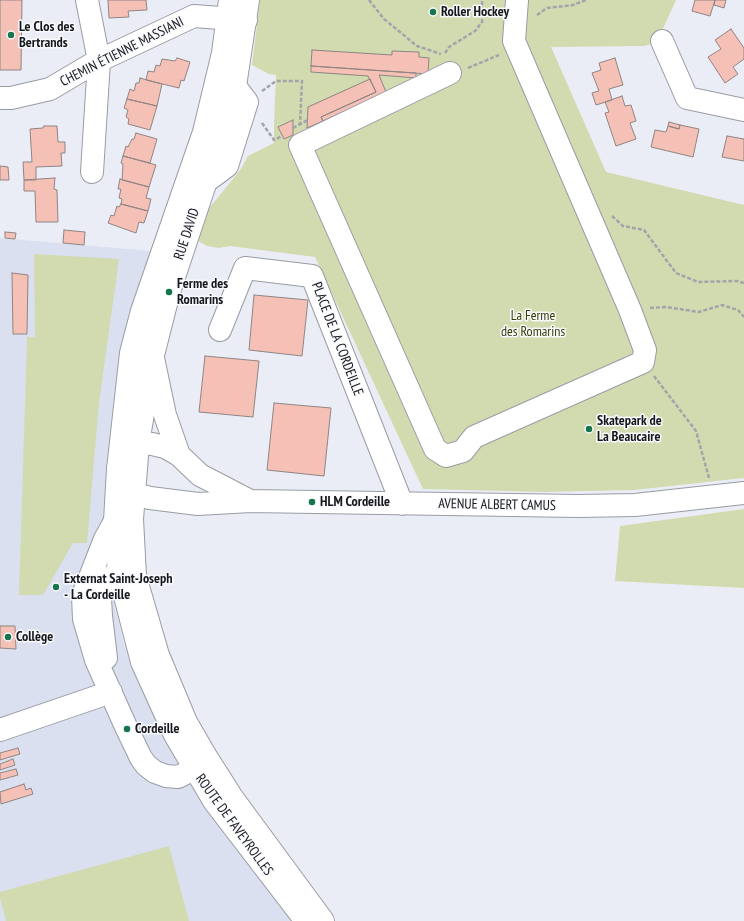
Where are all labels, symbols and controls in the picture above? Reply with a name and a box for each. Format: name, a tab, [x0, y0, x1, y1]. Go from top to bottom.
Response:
place label: Roller Hockey	[441, 4, 509, 20]
marker: Roller Hockey	[428, 7, 438, 17]
street label: CHEMIN ÉTIENNE MASSIANI	[57, 14, 187, 90]
place label: Le Clos des Bertrands	[19, 19, 74, 52]
marker: Le Clos des Bertrands	[6, 30, 16, 40]
street label: RUE DAVID	[171, 206, 203, 262]
place label: Ferme des Romarins	[177, 276, 228, 308]
street label: PLACE DE LA CORDEILLE	[308, 280, 366, 398]
marker: Ferme des Romarins	[164, 287, 174, 297]
park label: La Ferme des Romarins	[501, 308, 565, 340]
place label: Skatepark de La Beaucaire	[597, 413, 662, 446]
marker: Skatepark de La Beaucaire	[584, 424, 594, 434]
place label: HLM Cordeille	[320, 494, 390, 510]
street label: AVENUE ALBERT CAMUS	[438, 496, 556, 514]
marker: HLM Cordeille	[307, 497, 317, 507]
place label: Externat Saint-Joseph - La Cordeille	[64, 571, 173, 604]
marker: Externat Saint-Joseph - La Cordeille	[51, 582, 61, 592]
place label: Collège	[16, 629, 53, 645]
marker: Collège	[3, 632, 13, 642]
place label: Cordeille	[135, 721, 179, 737]
marker: Cordeille	[122, 724, 132, 734]
street label: ROUTE DE FAVEYROLLES	[192, 771, 276, 879]

